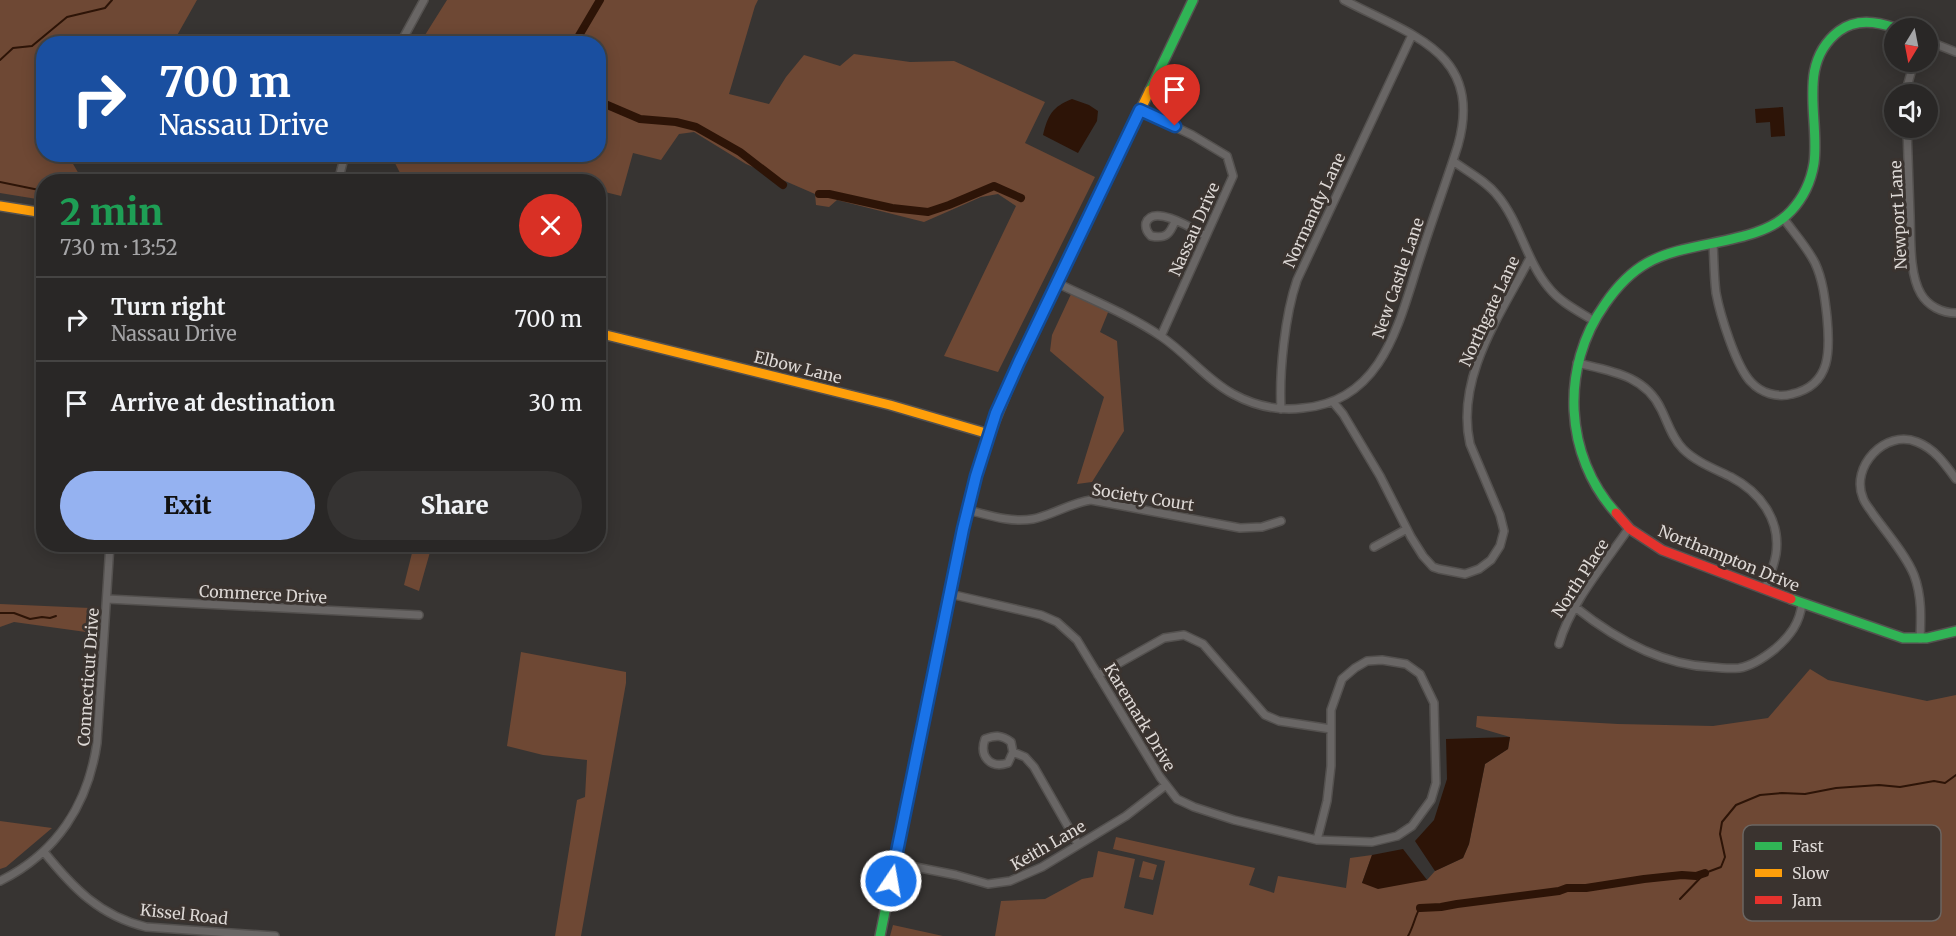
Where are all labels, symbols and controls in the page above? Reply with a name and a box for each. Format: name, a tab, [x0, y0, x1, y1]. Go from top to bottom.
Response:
north arrow	[1884, 18, 1938, 72]
map controls	[1884, 18, 1938, 138]
text: 700 m	[159, 56, 291, 108]
icon: right	[60, 60, 138, 138]
pin	[1149, 64, 1200, 126]
icon: arrive	[1158, 73, 1191, 106]
button: sound	[1884, 84, 1938, 138]
text: Nassau Drive	[159, 108, 329, 142]
street label: Normandy Lane	[1279, 149, 1349, 271]
street label: Newport Lane	[1885, 160, 1911, 270]
street label: Nassau Drive	[1164, 179, 1224, 279]
text: 2 min	[60, 190, 163, 235]
button: close	[519, 194, 582, 257]
street label: New Castle Lane	[1368, 215, 1428, 341]
text: 730 m · 13:52	[60, 235, 178, 260]
street label: Northgate Lane	[1455, 253, 1523, 369]
text: Turn right	[111, 293, 225, 321]
icon: right	[60, 303, 93, 336]
text: 700 m	[514, 305, 582, 333]
text: Nassau Drive	[111, 321, 237, 346]
street label: Elbow Lane	[752, 346, 844, 388]
icon: arrive	[60, 387, 93, 420]
text: Arrive at destination	[111, 389, 335, 417]
text: 30 m	[528, 389, 582, 417]
button: Exit	[60, 471, 315, 540]
button: Share	[327, 471, 582, 540]
street label: Society Court	[1090, 479, 1196, 515]
street label: Northampton Drive	[1655, 521, 1803, 595]
street label: North Place	[1547, 535, 1613, 621]
street label: Commerce Drive	[199, 581, 327, 607]
street label: Connecticut Drive	[73, 607, 103, 747]
street label: Karemark Drive	[1100, 660, 1180, 774]
street label: Keith Lane	[1007, 816, 1089, 874]
legend	[1743, 825, 1941, 921]
text: Fast	[1792, 836, 1825, 856]
position arrow	[859, 849, 923, 913]
text: Slow	[1792, 863, 1830, 883]
text: Jam	[1791, 890, 1822, 910]
street label: Kissel Road	[139, 899, 229, 929]

